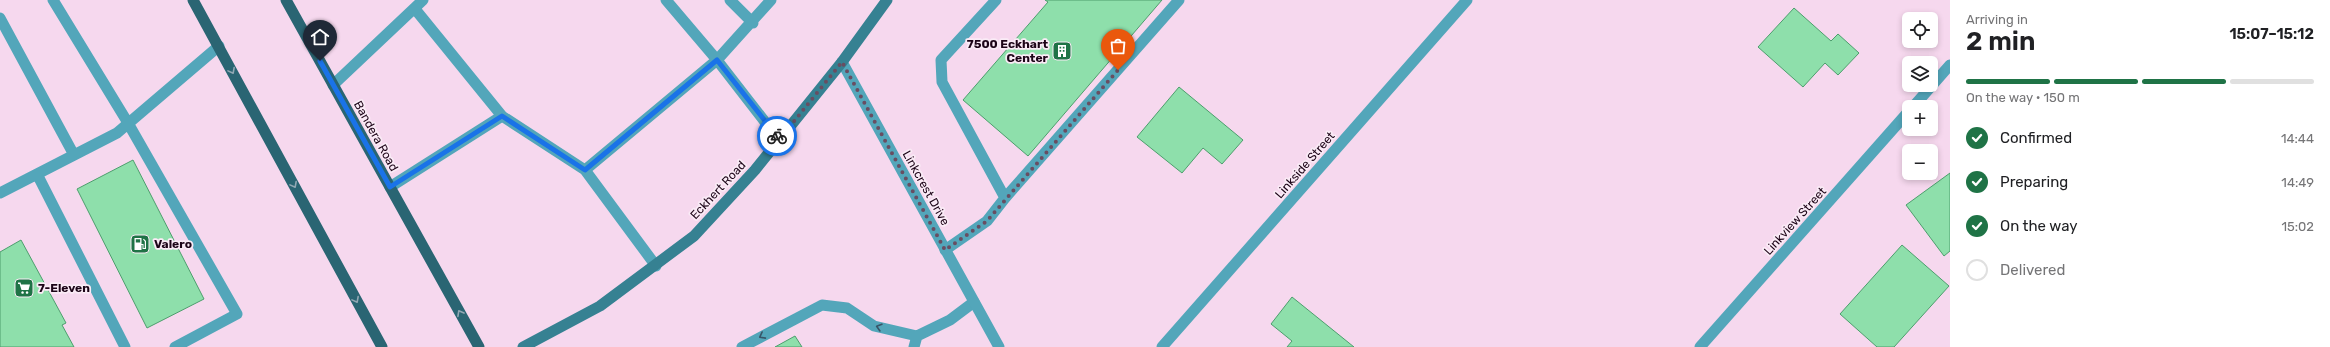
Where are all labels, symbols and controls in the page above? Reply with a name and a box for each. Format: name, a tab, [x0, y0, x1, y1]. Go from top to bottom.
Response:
map controls	[1902, 12, 1938, 180]
button: locate	[1902, 12, 1938, 48]
text: Arriving in	[1966, 12, 2028, 27]
pin	[303, 20, 337, 61]
text: 15:07–15:12	[2229, 25, 2314, 43]
icon: home	[309, 26, 331, 48]
text: 2 min	[1966, 26, 2035, 57]
pin	[1101, 29, 1135, 70]
icon: bag	[1107, 35, 1129, 57]
place label: 7500 Eckhart Center	[967, 37, 1049, 65]
building icon: 7500 Eckhart Center	[1051, 40, 1073, 62]
button: layers	[1902, 56, 1938, 92]
one-way arrow	[227, 67, 235, 74]
text: On the way · 150 m	[1966, 90, 2080, 105]
street label: Bandera Road	[351, 98, 401, 174]
button: +	[1902, 100, 1938, 136]
courier	[757, 116, 797, 156]
icon: bike	[766, 125, 788, 147]
icon: check	[1966, 127, 1988, 149]
street label: Linkside Street	[1272, 129, 1338, 201]
text: Confirmed	[2000, 129, 2072, 147]
text: 14:44	[2281, 131, 2314, 146]
button: −	[1902, 144, 1938, 180]
street label: Linkcrest Drive	[900, 148, 952, 228]
street label: Eckhert Road	[687, 158, 749, 222]
icon: check	[1966, 171, 1988, 193]
text: Preparing	[2000, 173, 2068, 191]
text: 14:49	[2281, 175, 2314, 190]
one-way arrow	[289, 181, 297, 189]
street label: Linkview Street	[1761, 184, 1829, 258]
icon: check	[1966, 215, 1988, 237]
text: On the way	[2000, 217, 2078, 235]
text: 15:02	[2281, 219, 2314, 234]
fuel station icon: Valero	[129, 233, 151, 255]
place label: Valero	[154, 237, 192, 251]
text: Delivered	[2000, 261, 2065, 279]
supermarket icon: 7-Eleven	[13, 277, 35, 299]
place label: 7-Eleven	[38, 281, 90, 295]
one-way arrow	[351, 296, 359, 303]
one-way arrow	[457, 310, 464, 317]
one-way arrow	[876, 323, 883, 332]
one-way arrow	[759, 332, 766, 339]

